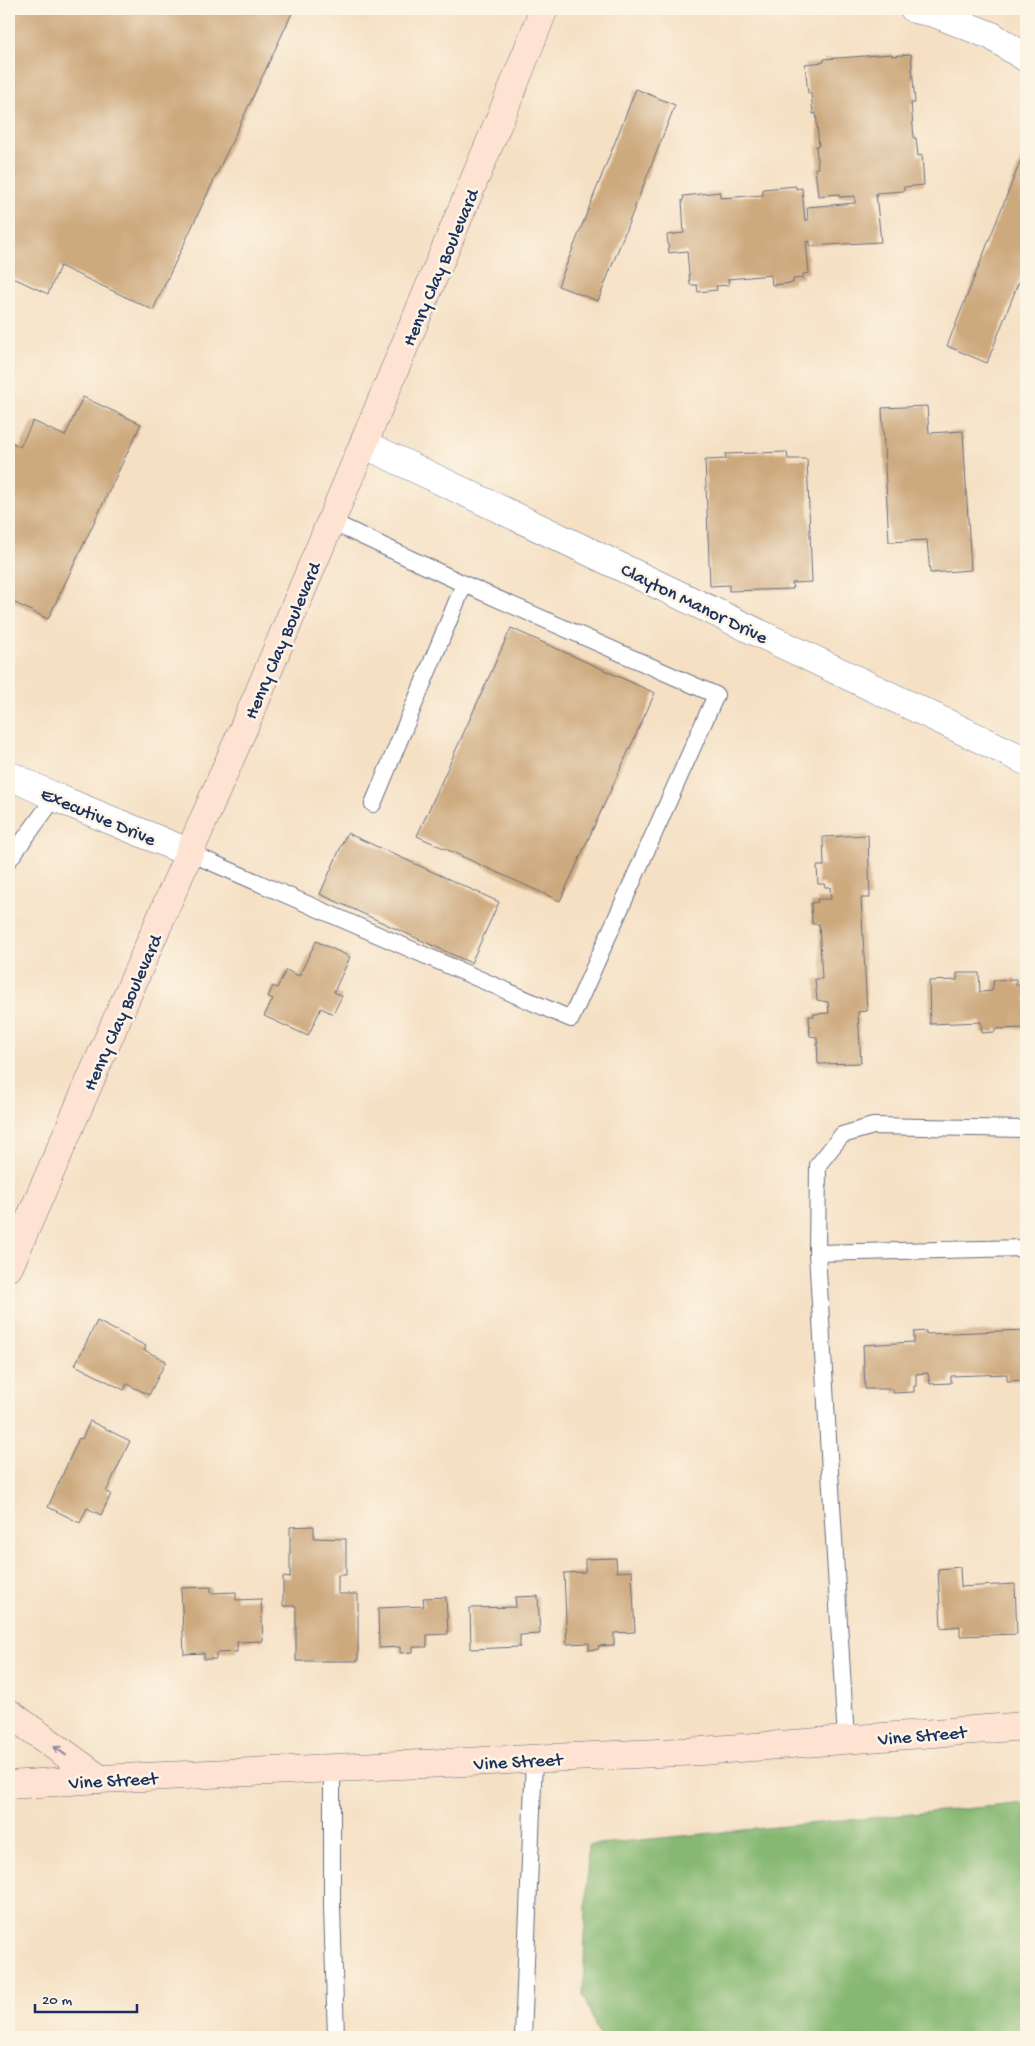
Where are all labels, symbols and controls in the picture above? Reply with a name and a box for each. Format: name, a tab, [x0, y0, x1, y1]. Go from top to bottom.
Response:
street label: Henry Clay Boulevard	[399, 185, 486, 350]
street label: Henry Clay Boulevard	[241, 558, 328, 723]
street label: Clayton Manor Drive	[616, 560, 771, 651]
street label: Executive Drive	[37, 784, 159, 853]
street label: Henry Clay Boulevard	[79, 930, 170, 1095]
street label: Vine Street	[876, 1722, 970, 1753]
one-way arrow	[53, 1746, 67, 1756]
street label: Vine Street	[472, 1750, 565, 1777]
street label: Vine Street	[67, 1769, 160, 1796]
scale bar	[35, 1981, 138, 2013]
text: 20 m	[42, 1992, 72, 2010]

